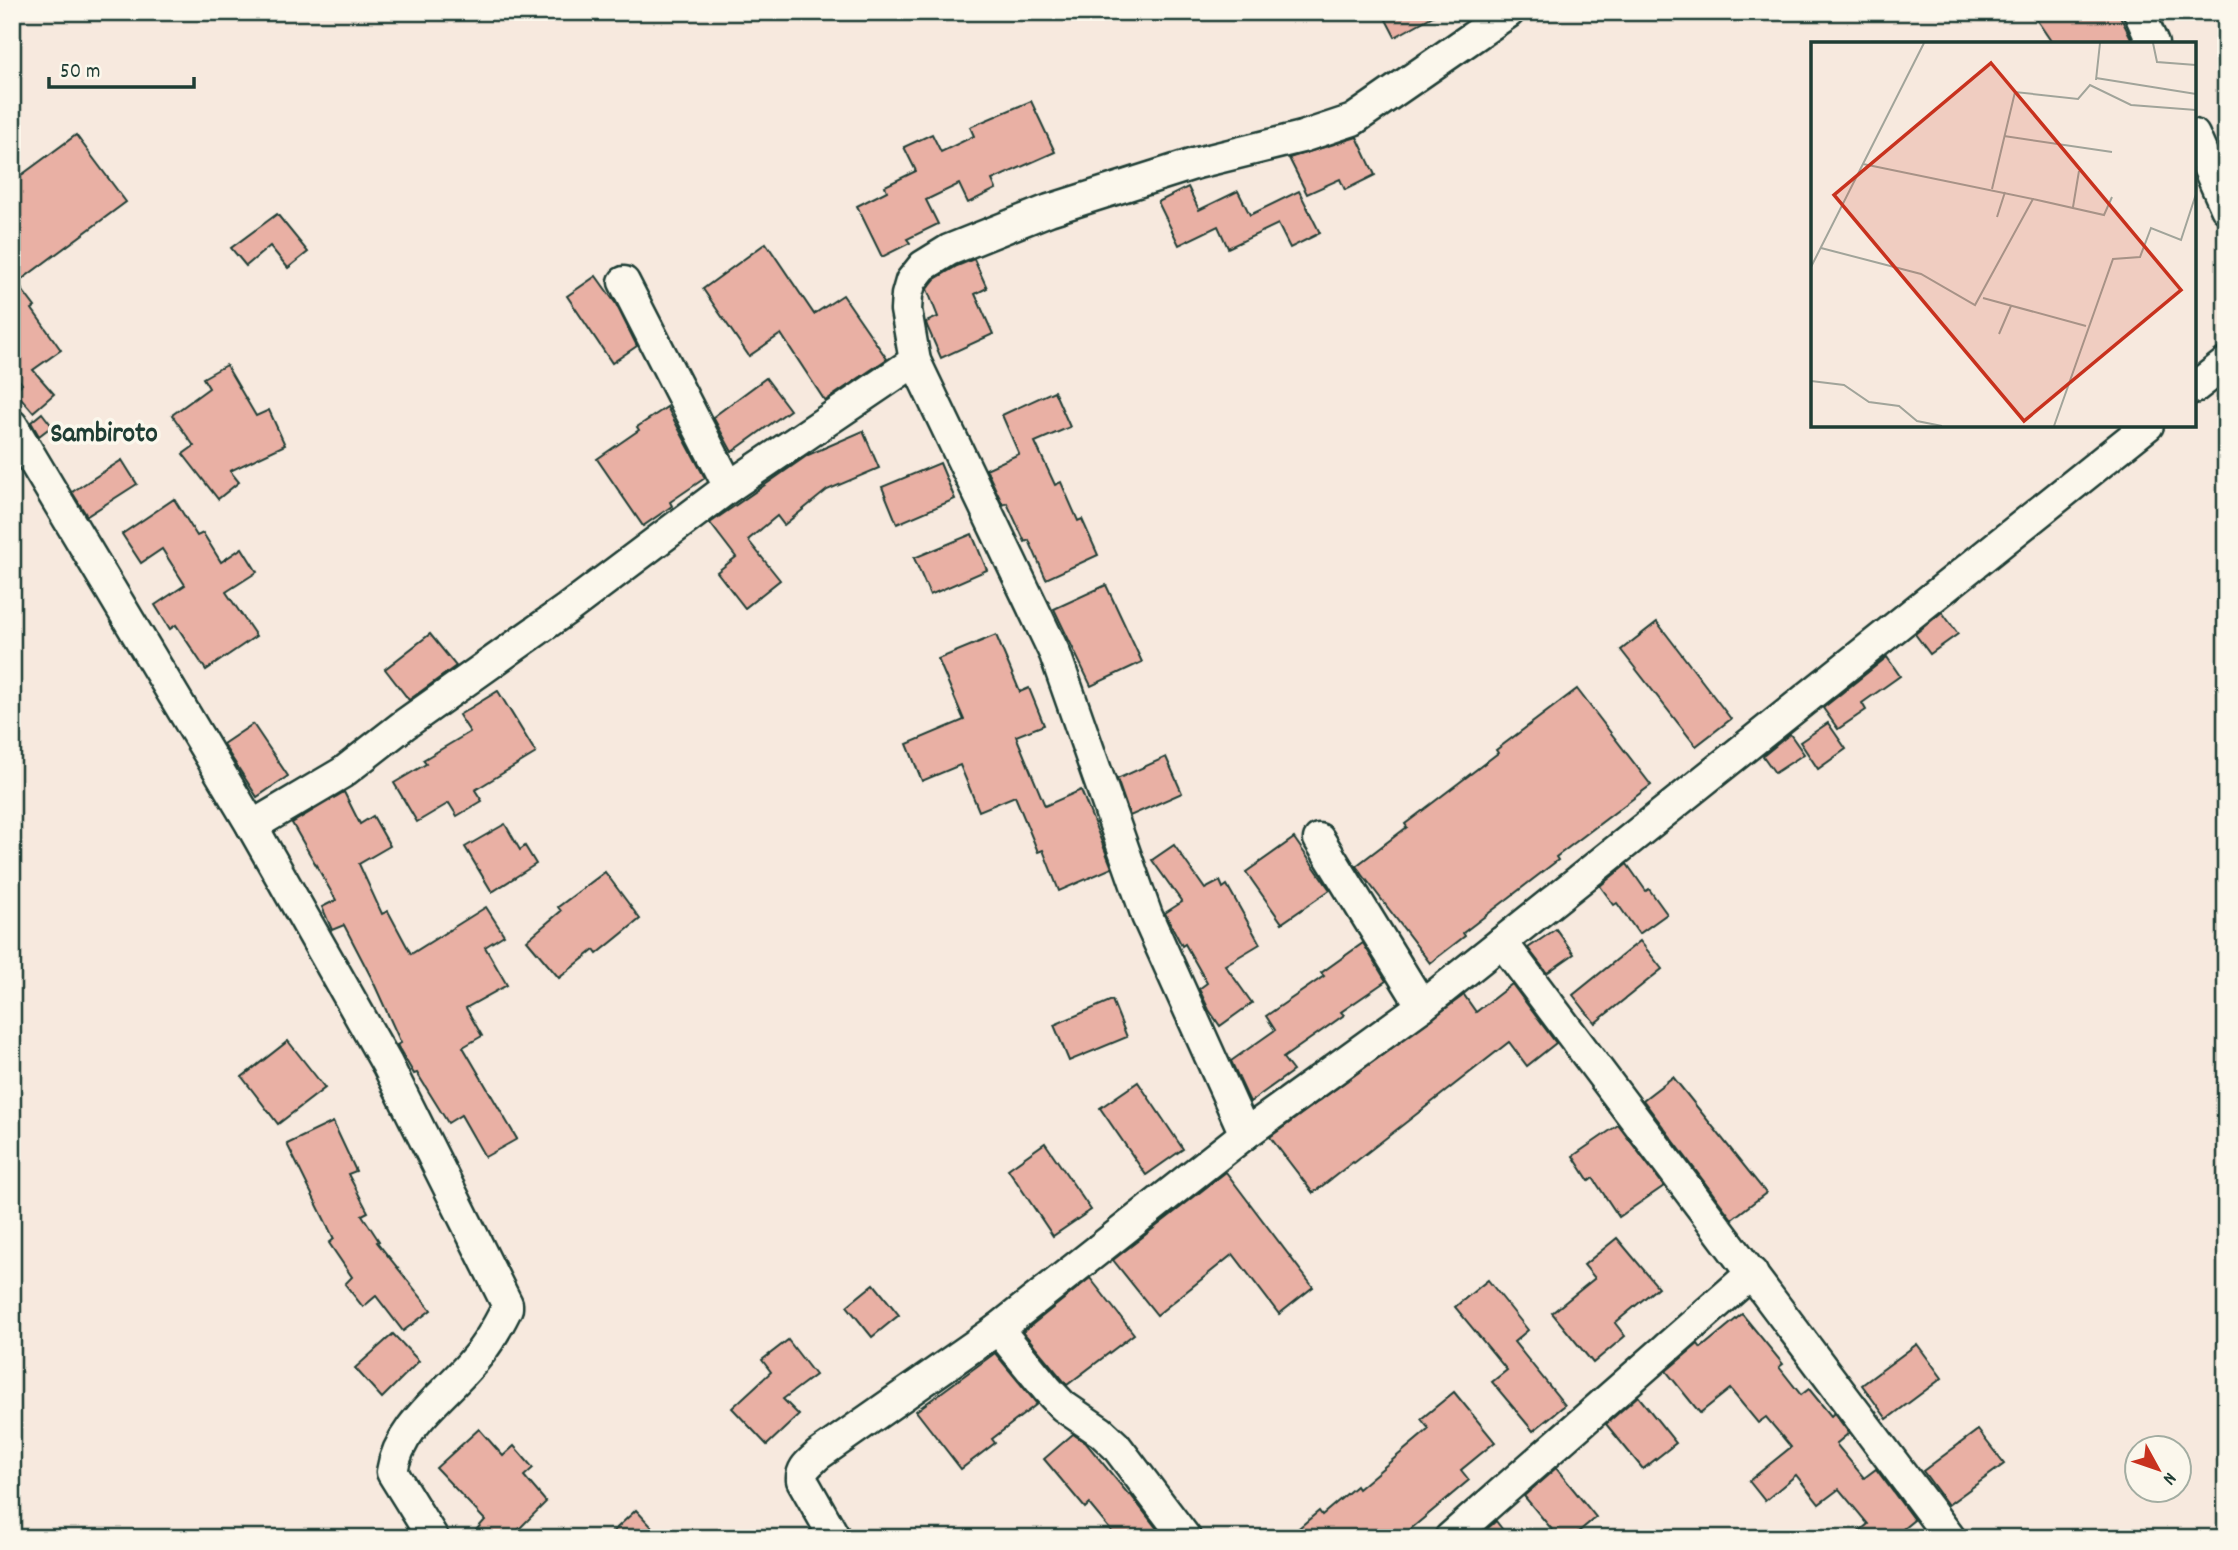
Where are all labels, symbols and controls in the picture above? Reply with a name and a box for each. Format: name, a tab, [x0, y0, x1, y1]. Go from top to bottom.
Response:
inset map	[1811, 42, 2196, 427]
scale bar	[49, 46, 194, 90]
text: 50 m	[60, 58, 100, 88]
district label: Sambiroto	[50, 416, 158, 456]
north arrow	[2122, 1434, 2192, 1504]
text: N	[2155, 1465, 2182, 1490]

